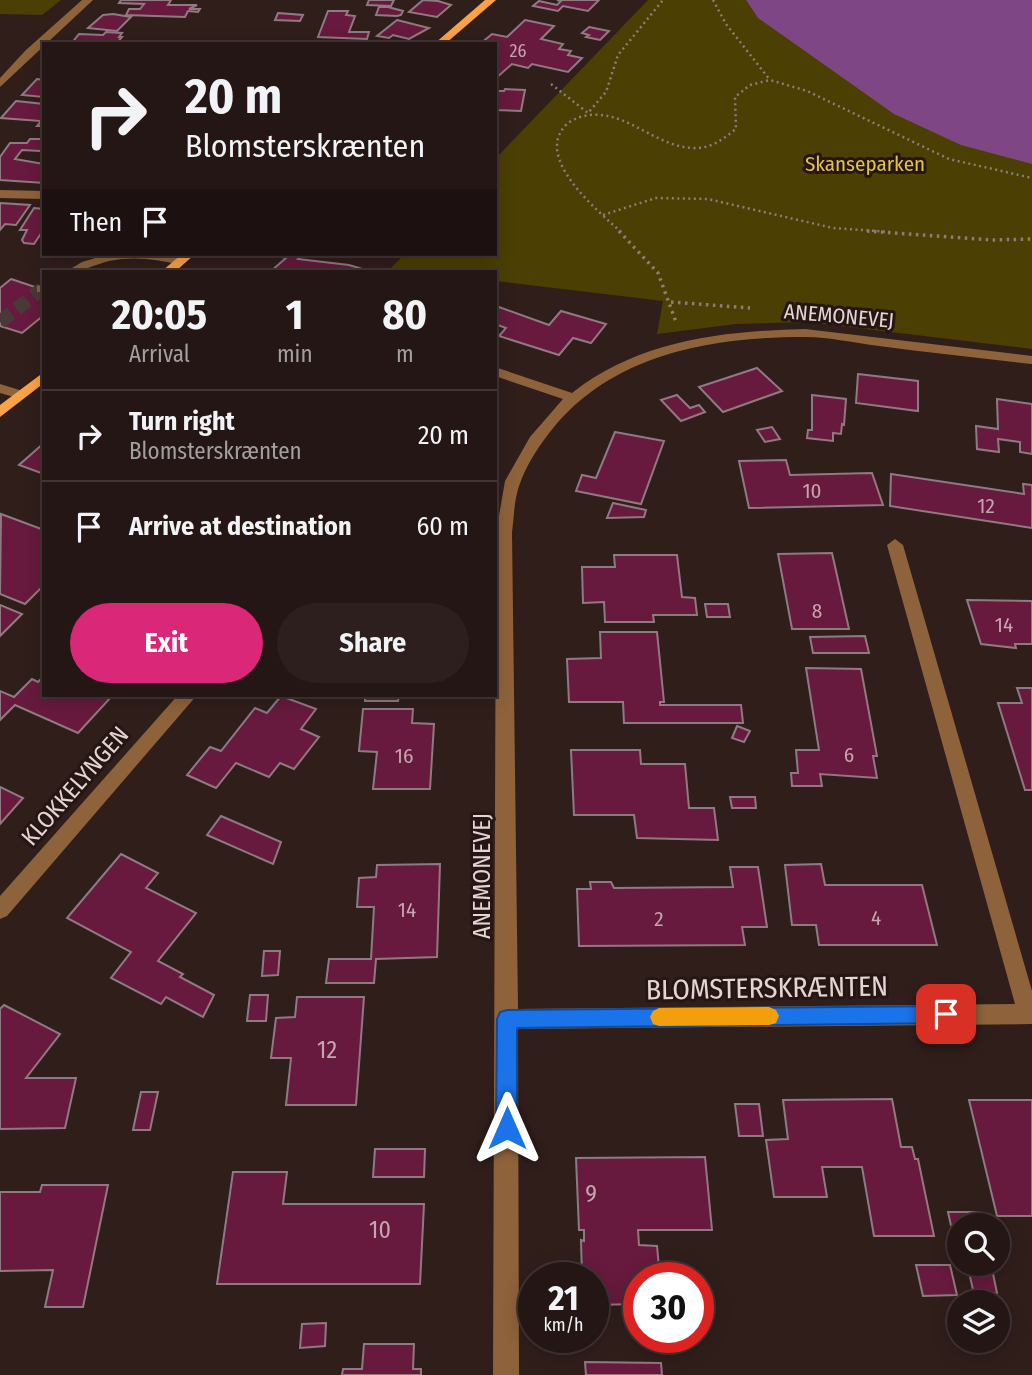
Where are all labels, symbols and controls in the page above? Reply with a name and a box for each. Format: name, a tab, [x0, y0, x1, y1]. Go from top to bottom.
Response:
house number: 26	[510, 40, 527, 62]
text: 20 m	[185, 67, 282, 126]
icon: right	[70, 70, 161, 161]
text: Blomsterskrænten	[185, 127, 425, 165]
park label: Skanseparken	[805, 151, 925, 177]
icon: arrive	[136, 203, 174, 241]
text: Then	[70, 207, 122, 238]
text: 20:05	[112, 290, 207, 340]
text: 1	[286, 290, 304, 340]
text: 80	[382, 290, 427, 340]
street label: ANEMONEVEJ	[783, 298, 895, 334]
text: Arrival	[129, 340, 190, 368]
text: min	[277, 340, 313, 368]
text: m	[396, 340, 414, 368]
text: Turn right	[129, 406, 235, 437]
icon: right	[70, 417, 108, 455]
text: 20 m	[418, 420, 469, 451]
text: Blomsterskrænten	[129, 437, 302, 465]
house number: 10	[802, 478, 822, 504]
house number: 12	[977, 493, 995, 519]
icon: arrive	[70, 508, 108, 546]
text: Arrive at destination	[129, 511, 352, 542]
text: 60 m	[416, 511, 469, 542]
house number: 8	[812, 598, 822, 624]
button: Exit	[70, 603, 263, 683]
button: Share	[277, 603, 469, 683]
house number: 14	[995, 612, 1013, 638]
street label: KLOKKELYNGEN	[16, 721, 134, 851]
house number: 6	[844, 742, 854, 768]
house number: 16	[395, 743, 413, 769]
street label: ANEMONEVEJ	[468, 813, 496, 939]
house number: 14	[398, 897, 416, 923]
house number: 4	[871, 905, 881, 931]
house number: 2	[654, 906, 664, 932]
street label: BLOMSTERSKRÆNTEN	[646, 969, 888, 1007]
pin	[916, 984, 976, 1044]
icon: arrive	[927, 995, 965, 1033]
house number: 12	[317, 1036, 337, 1064]
position arrow	[470, 1091, 544, 1165]
house number: 9	[585, 1180, 597, 1208]
map controls	[947, 1213, 1010, 1353]
button: search	[947, 1213, 1010, 1276]
house number: 10	[369, 1216, 391, 1244]
speed limit sign: 30	[623, 1262, 714, 1353]
text: 21	[548, 1277, 579, 1319]
button: layers	[947, 1290, 1010, 1353]
text: km/h	[543, 1314, 584, 1336]

